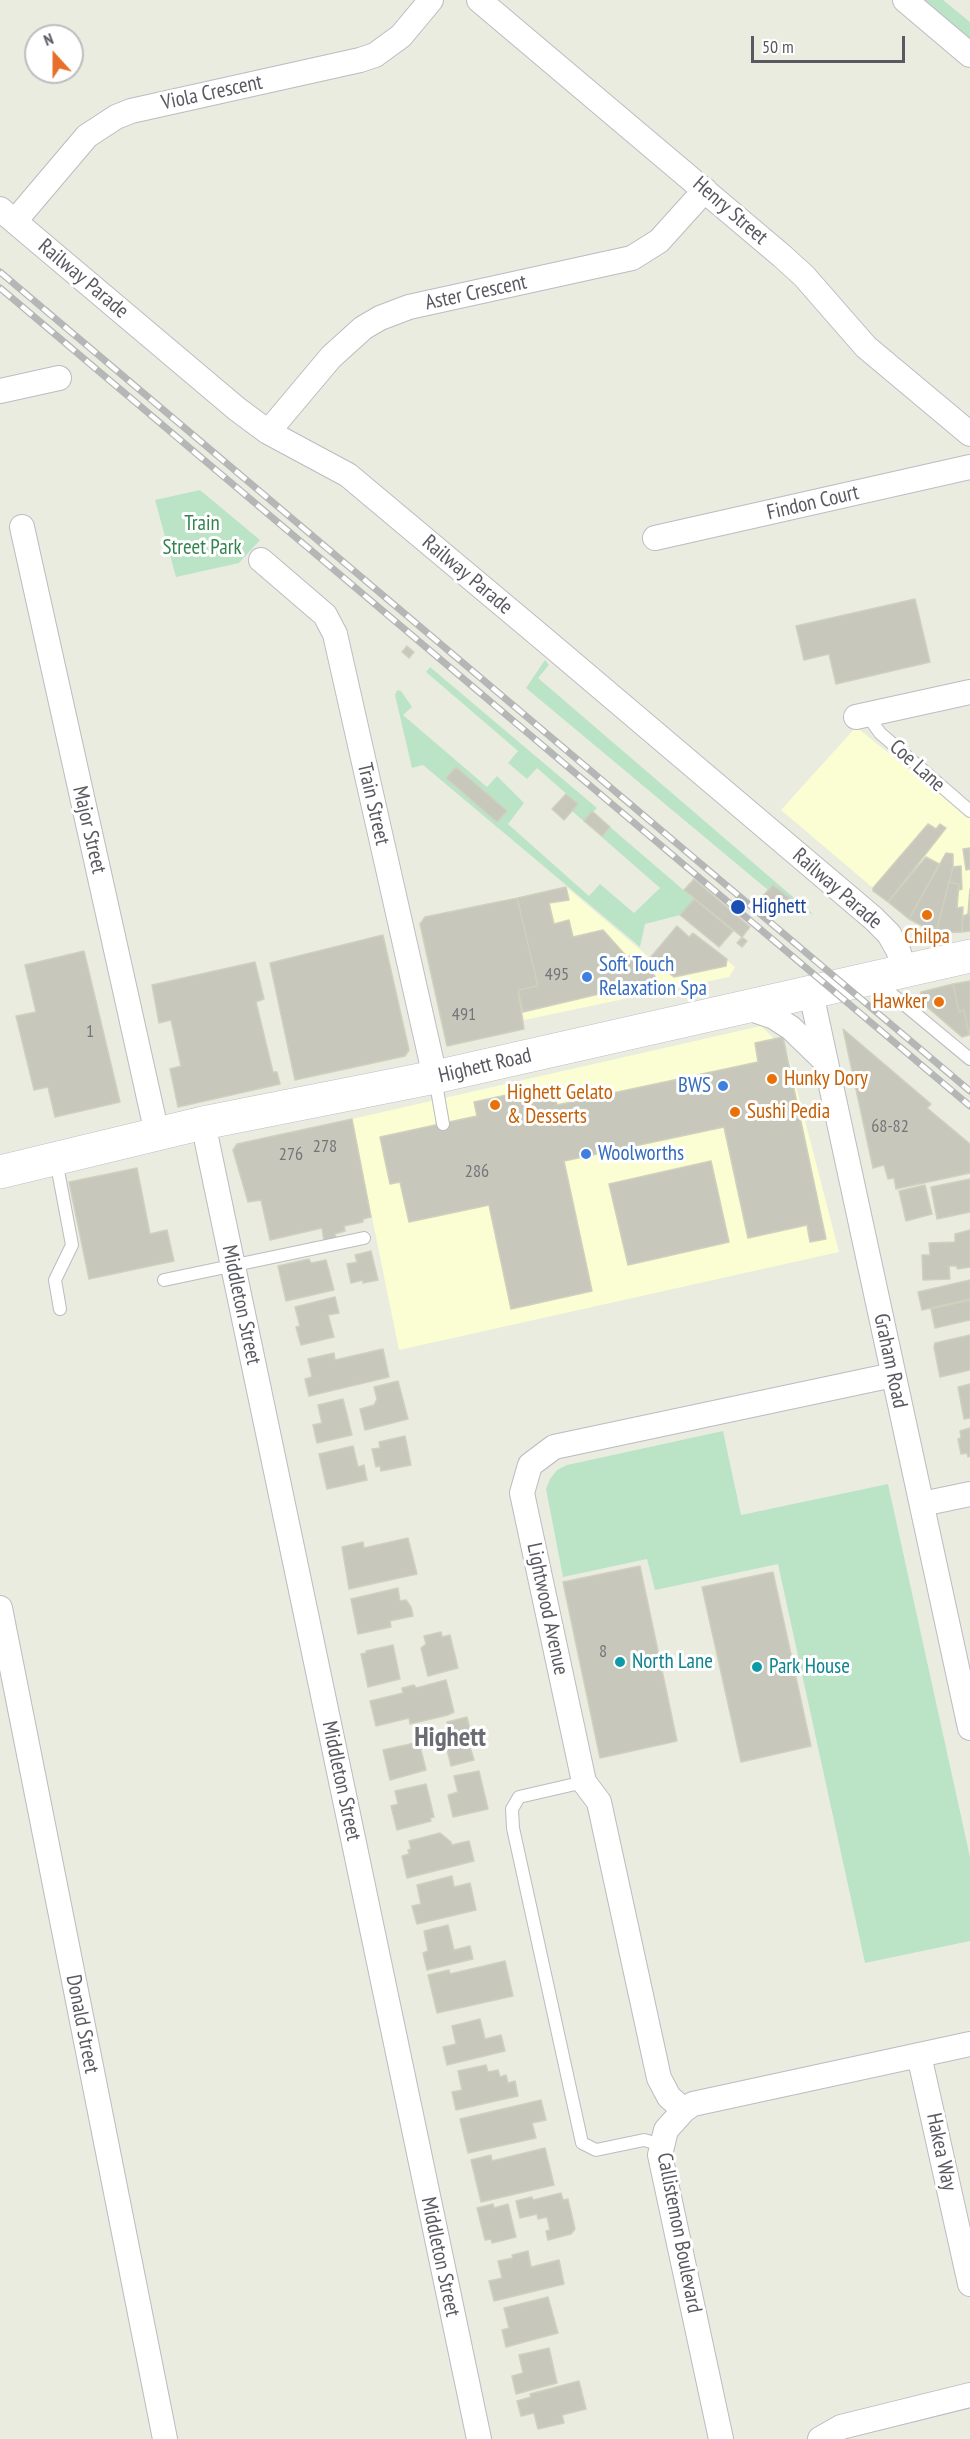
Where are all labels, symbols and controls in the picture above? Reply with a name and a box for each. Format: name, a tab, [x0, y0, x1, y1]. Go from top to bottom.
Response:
north arrow	[24, 24, 84, 84]
scale bar	[754, 24, 908, 62]
text: N	[41, 28, 56, 50]
text: 50 m	[762, 35, 794, 58]
street label: Viola Crescent	[159, 70, 265, 116]
street label: Henry Street	[688, 172, 772, 250]
street label: Railway Parade	[33, 234, 133, 324]
street label: Aster Crescent	[423, 270, 529, 316]
street label: Findon Court	[765, 480, 861, 526]
park label: Train Street Park	[162, 511, 242, 561]
street label: Railway Parade	[417, 530, 517, 620]
street label: Coe Lane	[884, 735, 950, 797]
street label: Train Street	[351, 761, 395, 847]
street label: Major Street	[67, 784, 111, 876]
street label: Railway Parade	[787, 843, 887, 935]
place label: Highett	[752, 894, 806, 920]
marker: Highett	[729, 898, 747, 916]
marker: Chilpa	[920, 908, 934, 922]
place label: Chilpa	[904, 924, 950, 950]
place label: Soft Touch Relaxation Spa	[599, 952, 707, 1002]
house number: 495	[545, 964, 569, 986]
marker: Soft Touch Relaxation Spa	[580, 970, 594, 984]
place label: Hawker	[873, 989, 927, 1015]
marker: Hawker	[932, 995, 946, 1009]
house number: 491	[452, 1004, 476, 1026]
house number: 1	[86, 1021, 94, 1043]
street label: Highett Road	[436, 1043, 534, 1089]
place label: Hunky Dory	[784, 1066, 868, 1092]
marker: Hunky Dory	[765, 1072, 779, 1086]
place label: BWS	[678, 1073, 711, 1099]
marker: BWS	[716, 1079, 730, 1093]
place label: Highett Gelato & Desserts	[507, 1080, 613, 1130]
marker: Highett Gelato & Desserts	[488, 1098, 502, 1112]
place label: Sushi Pedia	[747, 1099, 830, 1125]
marker: Sushi Pedia	[728, 1105, 742, 1119]
house number: 68-82	[871, 1116, 909, 1138]
house number: 278	[313, 1136, 337, 1158]
place label: Woolworths	[598, 1141, 684, 1167]
house number: 276	[279, 1144, 303, 1166]
marker: Woolworths	[579, 1147, 593, 1161]
house number: 286	[465, 1161, 489, 1183]
street label: Middleton Street	[216, 1243, 266, 1367]
street label: Graham Road	[868, 1311, 912, 1411]
street label: Lightwood Avenue	[521, 1541, 573, 1677]
house number: 8	[599, 1641, 607, 1663]
place label: North Lane	[632, 1649, 713, 1675]
place label: Park House	[769, 1654, 850, 1680]
marker: North Lane	[613, 1655, 627, 1669]
marker: Park House	[750, 1660, 764, 1674]
street label: Middleton Street	[316, 1719, 366, 1843]
district label: Highett	[414, 1722, 486, 1754]
street label: Donald Street	[60, 1973, 104, 2075]
street label: Hakea Way	[920, 2111, 962, 2193]
street label: Callistemon Boulevard	[651, 2151, 707, 2315]
street label: Middleton Street	[415, 2195, 465, 2319]

